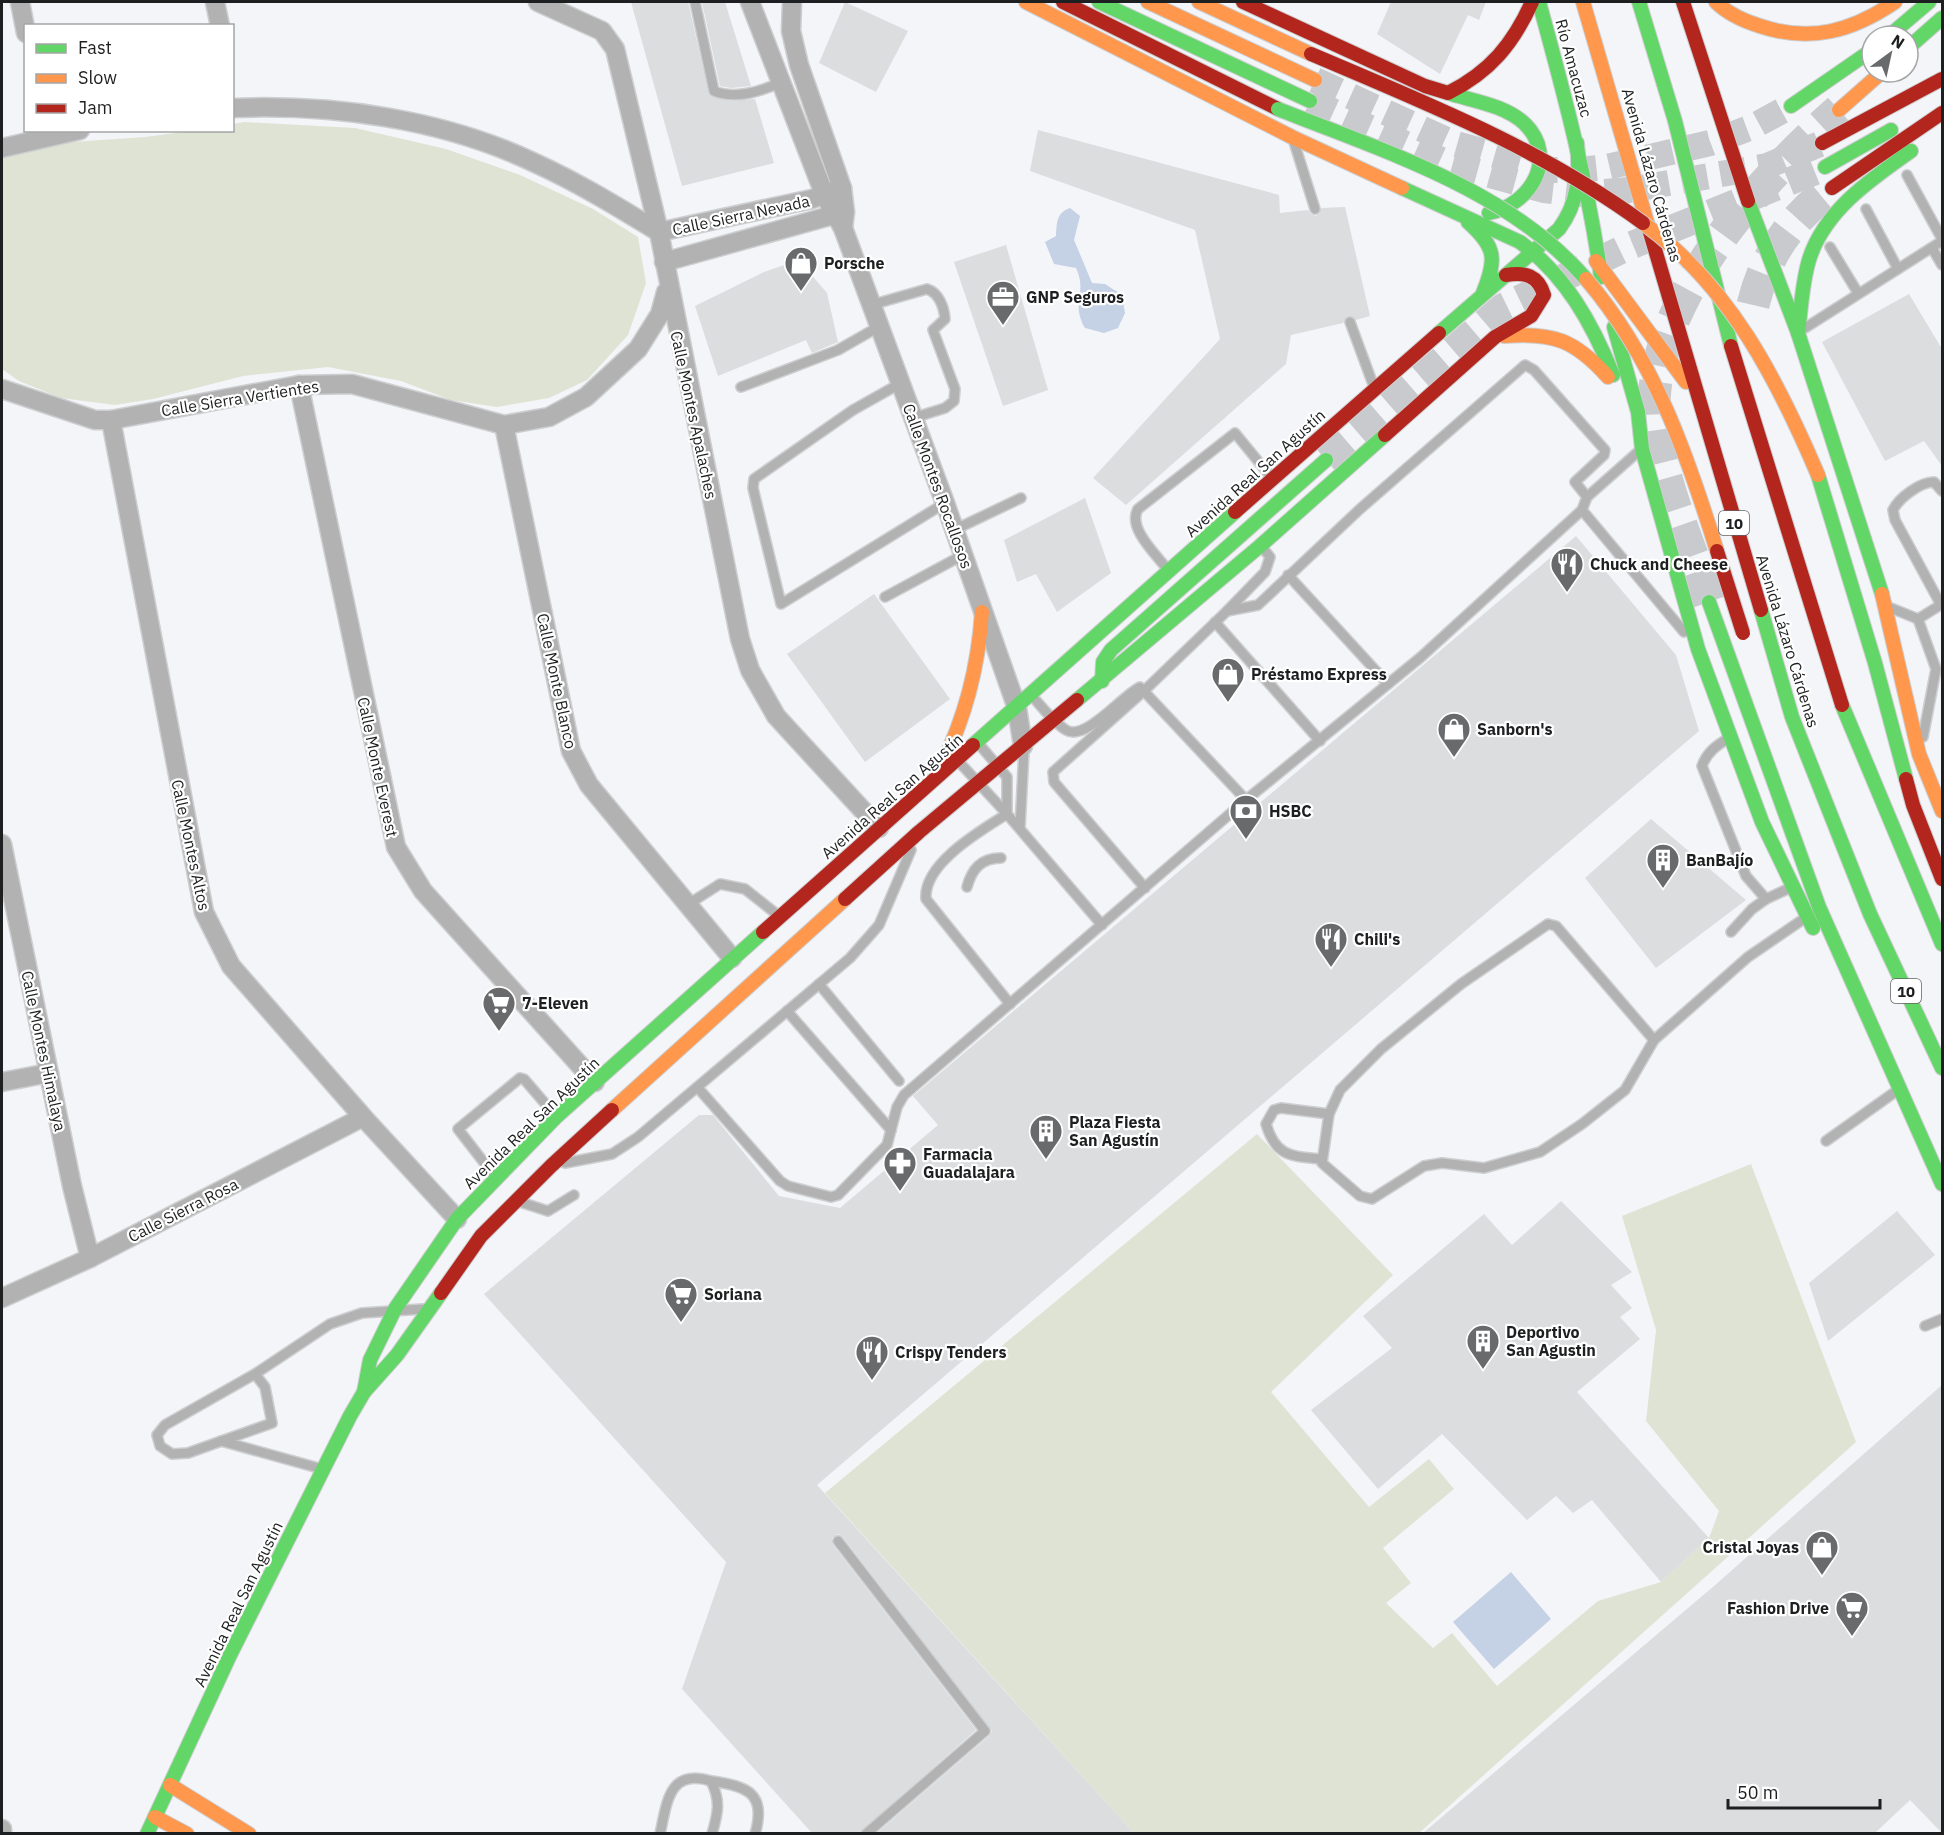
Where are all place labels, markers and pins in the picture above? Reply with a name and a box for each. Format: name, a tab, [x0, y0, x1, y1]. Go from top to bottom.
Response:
shop icon: Porsche	[783, 245, 819, 292]
place label: Porsche	[824, 253, 885, 273]
office icon: GNP Seguros	[985, 279, 1021, 326]
place label: GNP Seguros	[1026, 287, 1124, 307]
restaurant icon: Chuck and Cheese	[1549, 546, 1585, 593]
place label: Chuck and Cheese	[1590, 554, 1728, 574]
shop icon: Préstamo Express	[1210, 656, 1246, 703]
place label: Préstamo Express	[1251, 664, 1387, 684]
shop icon: Sanborn's	[1436, 711, 1472, 758]
place label: Sanborn's	[1477, 719, 1553, 739]
bank icon: HSBC	[1228, 793, 1264, 840]
place label: HSBC	[1269, 801, 1312, 821]
building icon: BanBajío	[1645, 842, 1681, 889]
place label: BanBajío	[1686, 850, 1753, 870]
restaurant icon: Chili's	[1313, 921, 1349, 968]
place label: Chili's	[1354, 929, 1400, 949]
supermarket icon: 7-Eleven	[481, 985, 517, 1032]
place label: 7-Eleven	[522, 993, 588, 1013]
place label: Plaza Fiesta San Agustín	[1069, 1112, 1161, 1150]
building icon: Plaza Fiesta San Agustín	[1028, 1113, 1064, 1160]
place label: Farmacia Guadalajara	[923, 1144, 1015, 1182]
pharmacy icon: Farmacia Guadalajara	[882, 1145, 918, 1192]
supermarket icon: Soriana	[663, 1276, 699, 1323]
place label: Soriana	[704, 1284, 762, 1304]
place label: Deportivo San Agustin	[1506, 1322, 1596, 1360]
building icon: Deportivo San Agustin	[1465, 1323, 1501, 1370]
restaurant icon: Crispy Tenders	[854, 1334, 890, 1381]
place label: Crispy Tenders	[895, 1342, 1007, 1362]
shop icon: Cristal Joyas	[1804, 1529, 1840, 1576]
place label: Cristal Joyas	[1702, 1537, 1799, 1557]
supermarket icon: Fashion Drive	[1834, 1590, 1870, 1637]
place label: Fashion Drive	[1727, 1598, 1829, 1618]

